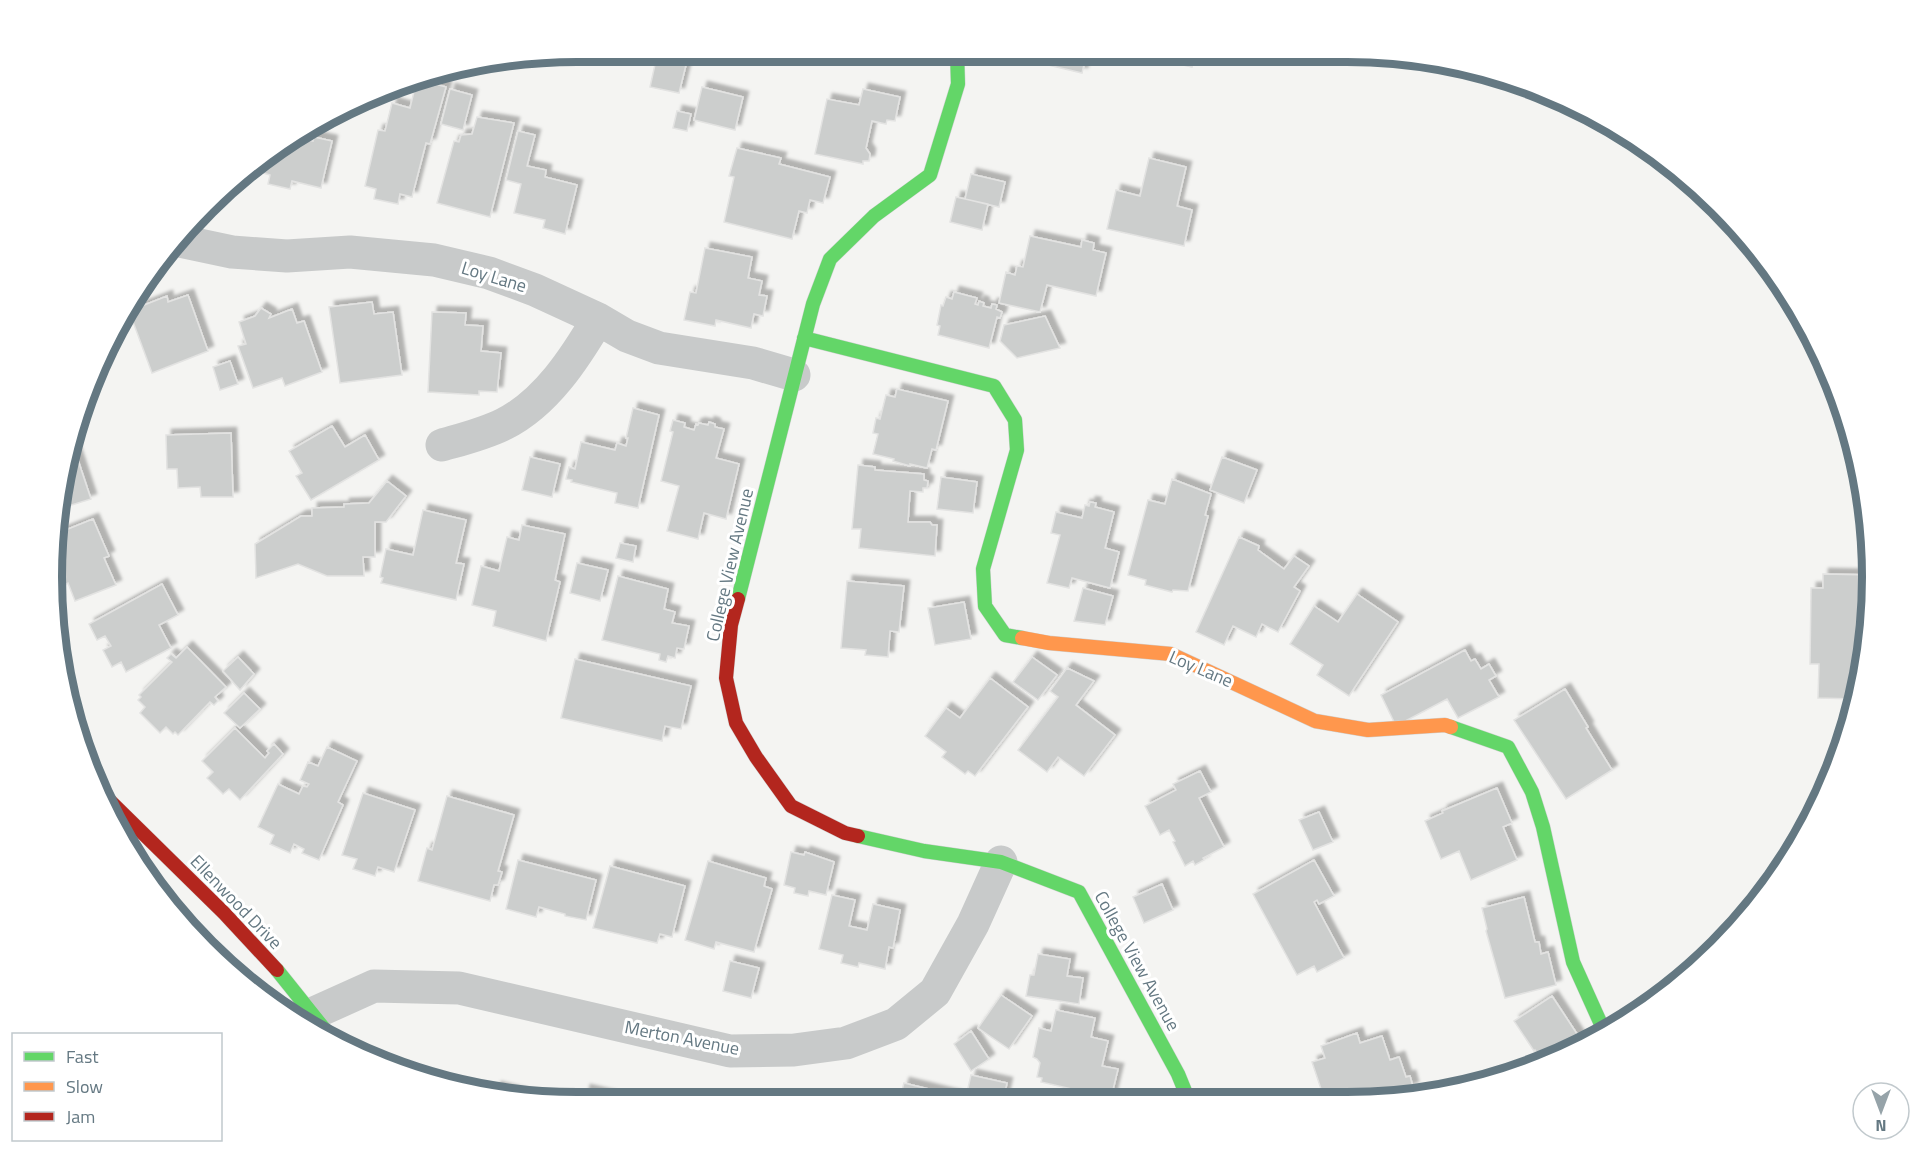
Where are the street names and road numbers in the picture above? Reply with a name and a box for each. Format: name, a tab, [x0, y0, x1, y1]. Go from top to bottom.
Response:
street label: Loy Lane	[458, 254, 530, 299]
street label: College View Avenue	[699, 486, 760, 644]
street label: Loy Lane	[1165, 643, 1237, 694]
street label: Ellenwood Drive	[184, 848, 289, 955]
street label: College View Avenue	[1088, 886, 1187, 1036]
street label: Merton Avenue	[623, 1013, 742, 1062]

